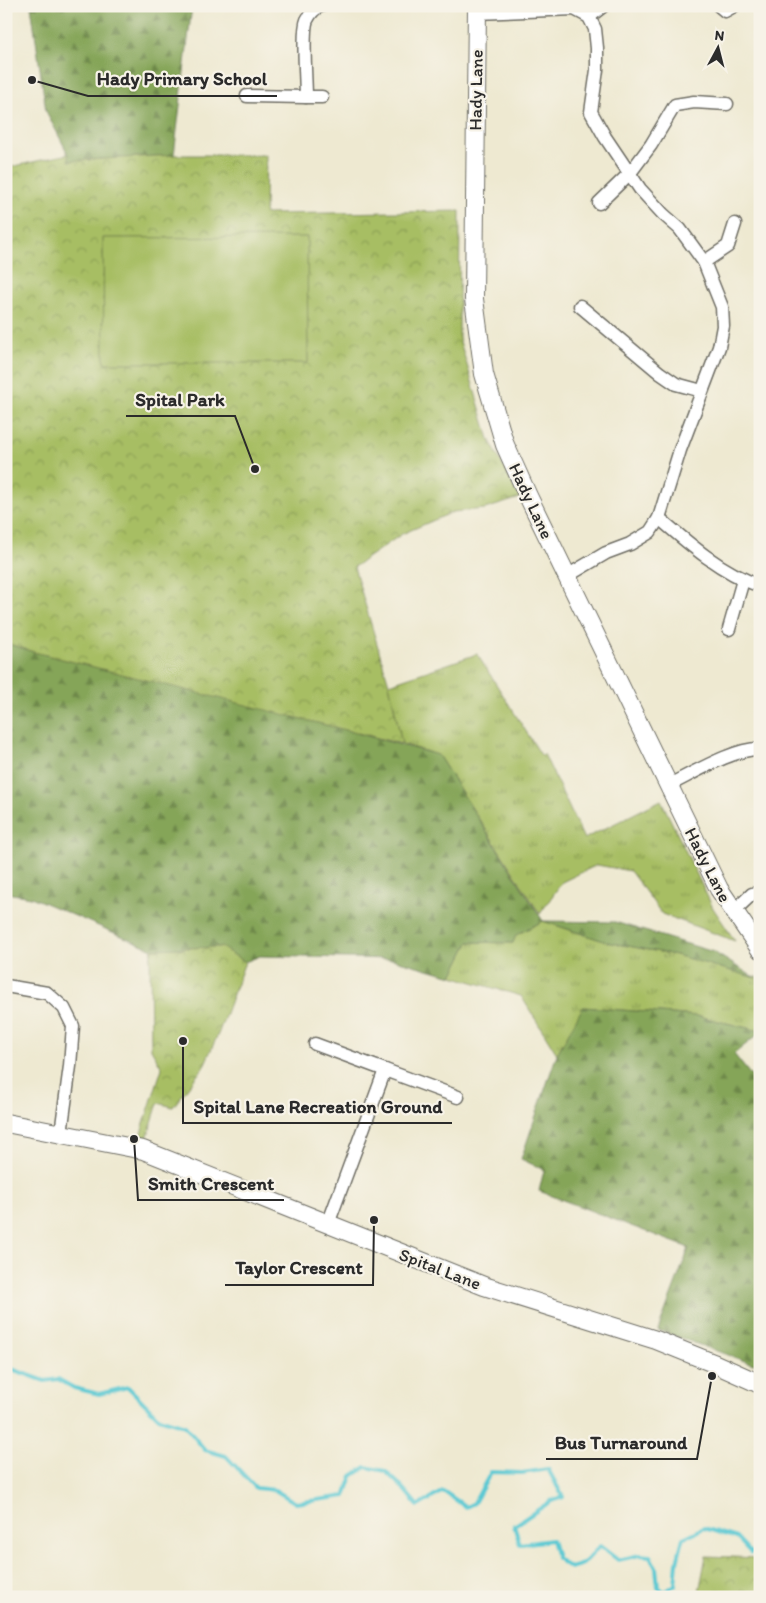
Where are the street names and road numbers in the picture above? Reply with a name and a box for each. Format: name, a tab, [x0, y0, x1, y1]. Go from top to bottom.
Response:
street label: Hady Lane	[464, 49, 488, 131]
street label: Hady Lane	[504, 460, 558, 542]
street label: Hady Lane	[680, 824, 736, 906]
street label: Spital Lane	[396, 1243, 484, 1295]

